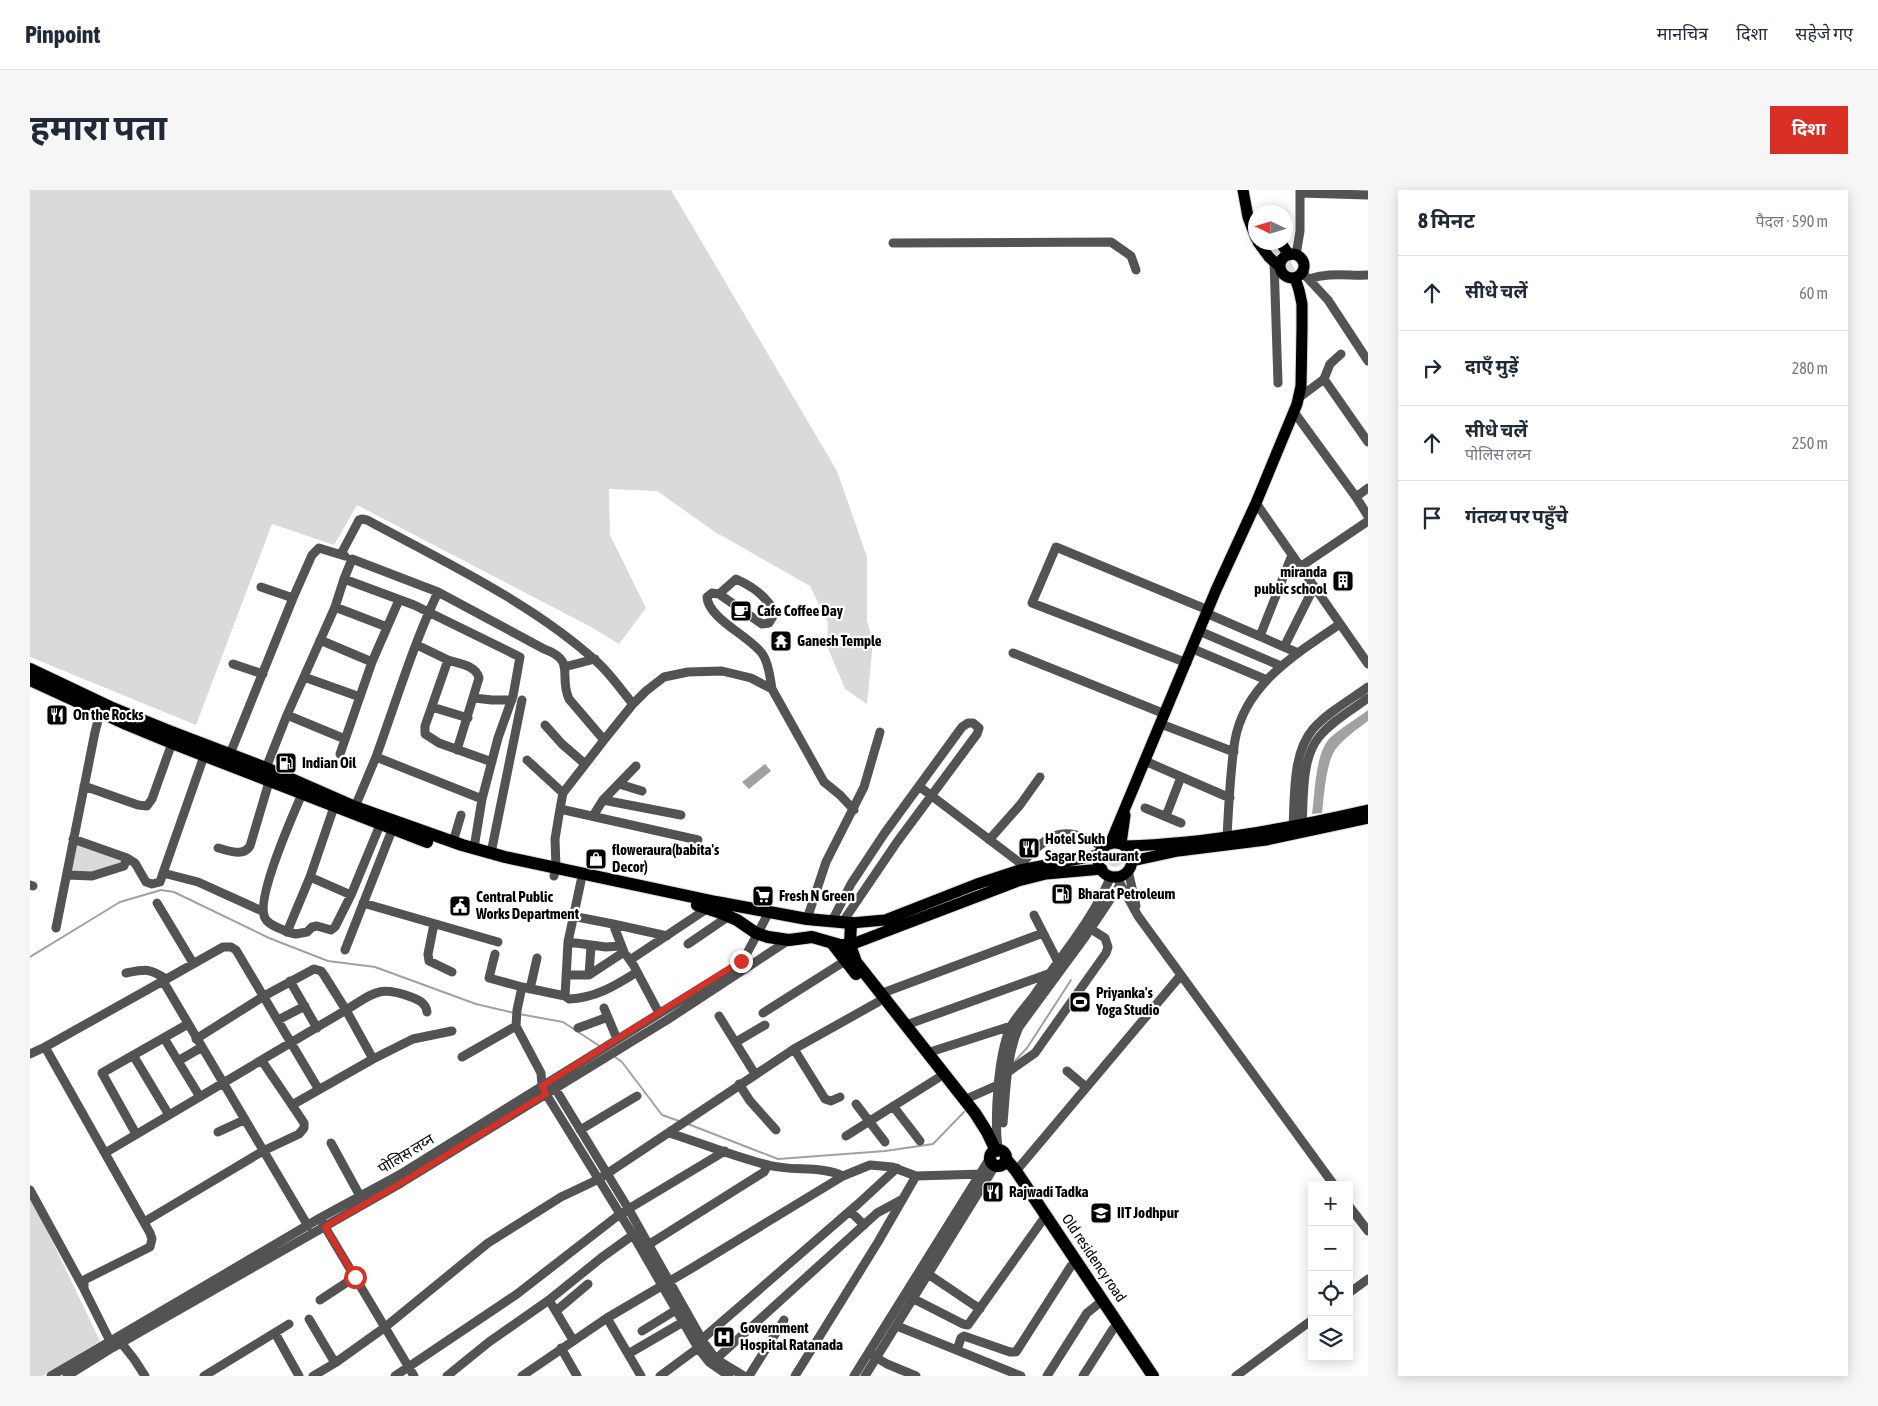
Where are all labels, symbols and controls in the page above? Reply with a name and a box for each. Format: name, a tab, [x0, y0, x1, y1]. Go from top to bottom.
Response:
text: Pinpoint	[25, 21, 100, 48]
text: मानचित्र	[1657, 23, 1708, 44]
text: दिशा	[1736, 23, 1767, 44]
text: सहेजे गए	[1795, 23, 1853, 44]
button: दिशा	[1770, 106, 1848, 154]
text: हमारा पता	[30, 107, 167, 147]
north arrow	[1248, 205, 1293, 250]
text: 8 मिनट	[1418, 208, 1475, 232]
text: पैदल · 590 m	[1755, 212, 1828, 230]
icon: ahead	[1418, 279, 1446, 307]
text: सीधे चलें	[1465, 280, 1528, 302]
text: 60 m	[1799, 284, 1828, 302]
icon: right	[1418, 354, 1446, 382]
text: दाएँ मुड़ें	[1465, 355, 1519, 377]
text: 280 m	[1792, 359, 1828, 377]
text: सीधे चलें	[1465, 419, 1528, 441]
icon: ahead	[1418, 429, 1446, 457]
text: 250 m	[1792, 434, 1828, 452]
text: पोलिस लय्न	[1465, 445, 1531, 463]
icon: arrive	[1418, 504, 1446, 532]
text: गंतव्य पर पहुँचे	[1465, 505, 1568, 527]
place label: miranda public school	[1254, 563, 1328, 597]
building icon: miranda public school	[1331, 569, 1355, 593]
cafe icon: Cafe Coffee Day	[729, 599, 753, 623]
place label: Cafe Coffee Day	[757, 602, 844, 619]
temple icon: Ganesh Temple	[769, 629, 793, 653]
place label: Ganesh Temple	[797, 632, 882, 649]
restaurant icon: On the Rocks	[45, 703, 69, 727]
place label: On the Rocks	[73, 706, 144, 723]
fuel station icon: Indian Oil	[274, 751, 298, 775]
place label: Indian Oil	[302, 754, 357, 771]
place label: Hotel Sukh Sagar Restaurant	[1045, 830, 1139, 864]
restaurant icon: Hotel Sukh Sagar Restaurant	[1017, 836, 1041, 860]
place label: floweraura(babita's Decor)	[611, 841, 720, 875]
shop icon: floweraura(babita's Decor)	[584, 847, 608, 871]
fuel station icon: Bharat Petroleum	[1050, 882, 1074, 906]
supermarket icon: Fresh N Green	[751, 884, 775, 908]
place label: Bharat Petroleum	[1078, 885, 1176, 902]
place label: Fresh N Green	[779, 887, 855, 904]
place label: Central Public Works Department	[475, 888, 580, 922]
public building icon: Central Public Works Department	[448, 894, 472, 918]
route end	[730, 950, 753, 973]
place label: Priyanka's Yoga Studio	[1095, 984, 1159, 1018]
sports icon: Priyanka's Yoga Studio	[1068, 990, 1092, 1014]
street label: पोलिस लय्न	[375, 1130, 437, 1177]
restaurant icon: Rajwadi Tadka	[981, 1180, 1005, 1204]
map controls	[1308, 1181, 1353, 1361]
button: +	[1308, 1181, 1353, 1226]
place label: Rajwadi Tadka	[1009, 1183, 1089, 1200]
school or university icon: IIT Jodhpur	[1089, 1201, 1113, 1225]
place label: IIT Jodhpur	[1117, 1204, 1179, 1221]
street label: Old residency road	[1059, 1211, 1130, 1305]
button: −	[1308, 1226, 1353, 1271]
route start	[344, 1266, 367, 1289]
button: locate	[1308, 1271, 1353, 1316]
button: layers	[1308, 1316, 1353, 1361]
place label: Government Hospital Ratanada	[740, 1319, 843, 1353]
hospital icon: Government Hospital Ratanada	[712, 1325, 736, 1349]

